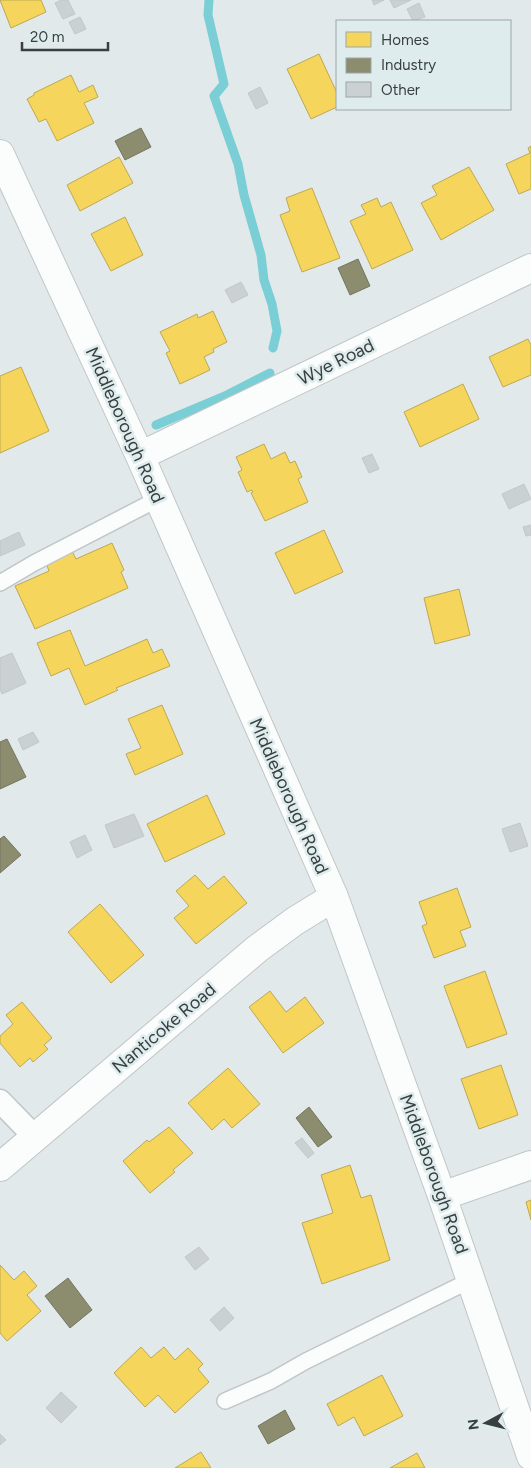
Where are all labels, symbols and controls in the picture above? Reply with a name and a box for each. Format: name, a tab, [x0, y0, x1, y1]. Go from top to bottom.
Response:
scale bar	[22, 20, 109, 52]
legend	[336, 20, 511, 110]
text: 20 m	[30, 28, 64, 46]
text: Homes	[381, 31, 429, 49]
text: Industry	[381, 56, 436, 74]
text: Other	[381, 81, 420, 99]
street label: Wye Road	[294, 334, 378, 390]
street label: Middleborough Road	[81, 344, 169, 506]
street label: Middleborough Road	[245, 715, 333, 877]
street label: Nanticoke Road	[108, 978, 220, 1078]
street label: Middleborough Road	[395, 1091, 473, 1257]
north arrow	[461, 1398, 511, 1448]
text: N	[464, 1418, 483, 1431]

